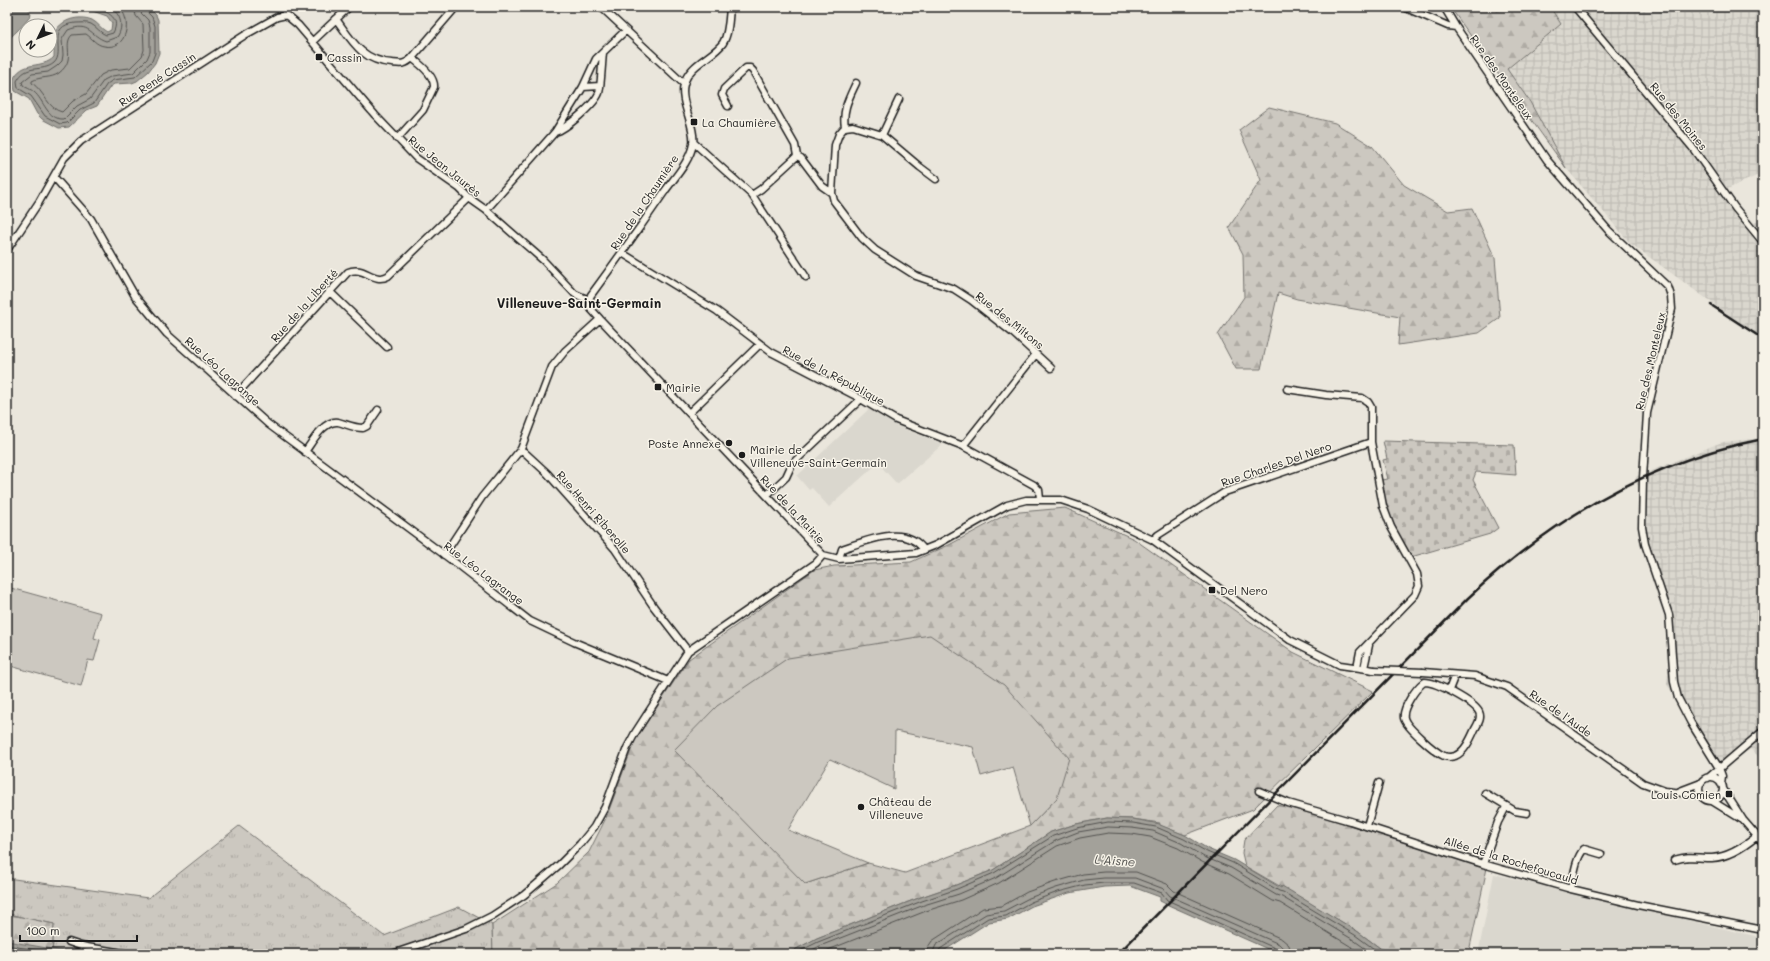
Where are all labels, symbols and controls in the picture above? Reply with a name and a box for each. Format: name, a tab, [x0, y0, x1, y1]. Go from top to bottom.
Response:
north arrow	[18, 18, 58, 58]
street label: Rue des Monteleux	[1467, 32, 1537, 123]
text: N	[22, 37, 39, 53]
street label: Rue René Cassin	[116, 49, 198, 109]
place label: Cassin	[327, 50, 362, 65]
marker: Cassin	[314, 52, 324, 62]
street label: Rue des Moines	[1647, 79, 1711, 153]
place label: La Chaumière	[702, 115, 777, 130]
marker: La Chaumière	[689, 117, 699, 127]
street label: Rue Jean Jaurès	[405, 132, 485, 200]
street label: Rue de la Chaumière	[606, 151, 682, 253]
street label: Rue de la Liberté	[267, 265, 341, 345]
street label: Rue des Miltons	[973, 288, 1047, 352]
district label: Villeneuve-Saint-Germain	[497, 294, 661, 311]
street label: Rue des Monteleux	[1631, 310, 1669, 412]
street label: Rue Léo Lagrange	[182, 333, 264, 409]
street label: Rue de la République	[780, 342, 888, 408]
place label: Mairie	[666, 380, 701, 395]
marker: Mairie	[653, 382, 663, 392]
place label: Poste Annexe	[648, 436, 721, 451]
marker: Poste Annexe	[724, 438, 734, 448]
street label: Rue Charles Del Nero	[1219, 438, 1334, 490]
place label: Mairie de Villeneuve-Saint-Germain	[750, 442, 887, 470]
marker: Mairie de Villeneuve-Saint-Germain	[737, 450, 747, 460]
street label: Rue Henri Riberolle	[554, 467, 634, 557]
street label: Rue de la Mairie	[757, 472, 829, 547]
street label: Rue Léo Lagrange	[441, 538, 527, 608]
place label: Del Nero	[1220, 583, 1268, 598]
marker: Del Nero	[1207, 585, 1217, 595]
street label: Rue de l'Aude	[1527, 686, 1595, 740]
place label: Louis Comien	[1651, 787, 1721, 802]
marker: Louis Comien	[1724, 789, 1734, 799]
place label: Château de Villeneuve	[869, 794, 932, 822]
marker: Château de Villeneuve	[856, 802, 866, 812]
street label: Allée de la Rochefoucauld	[1442, 832, 1580, 888]
water label: L'Aisne	[1094, 851, 1136, 869]
scale bar	[20, 917, 137, 943]
text: 100 m	[26, 922, 60, 938]

